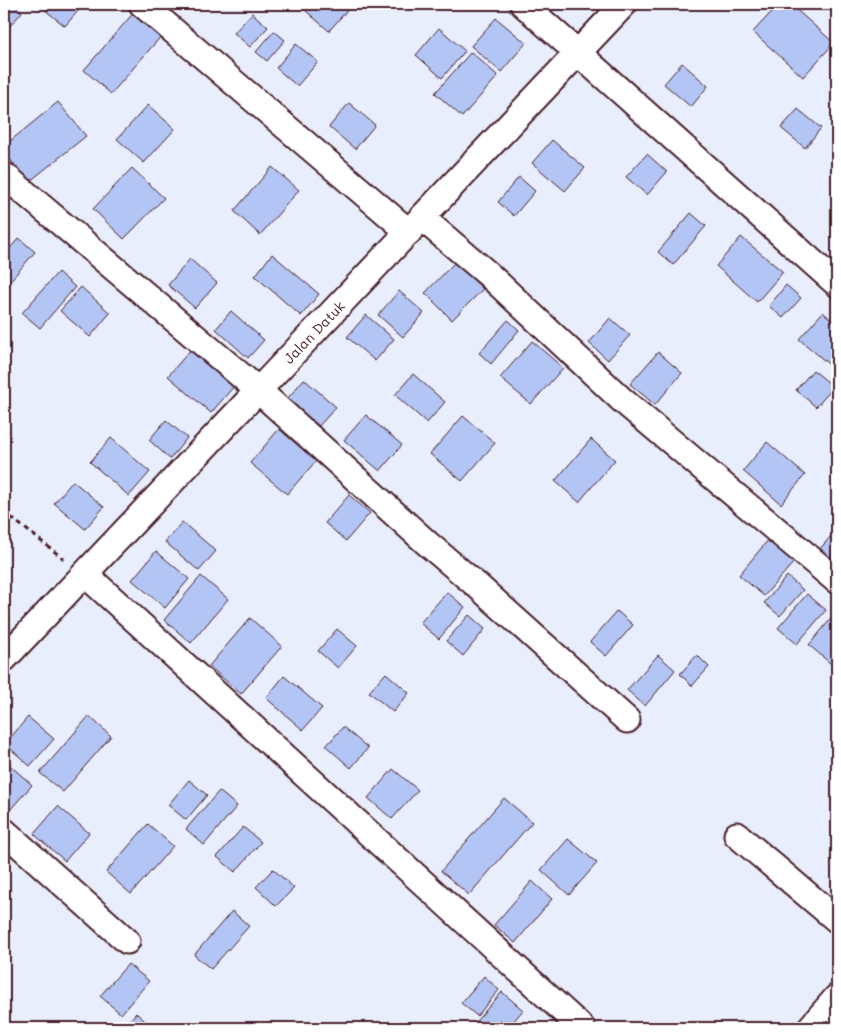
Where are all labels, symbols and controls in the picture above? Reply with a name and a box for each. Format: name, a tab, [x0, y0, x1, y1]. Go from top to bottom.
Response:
street label: Jalan Datuk	[279, 296, 349, 368]

